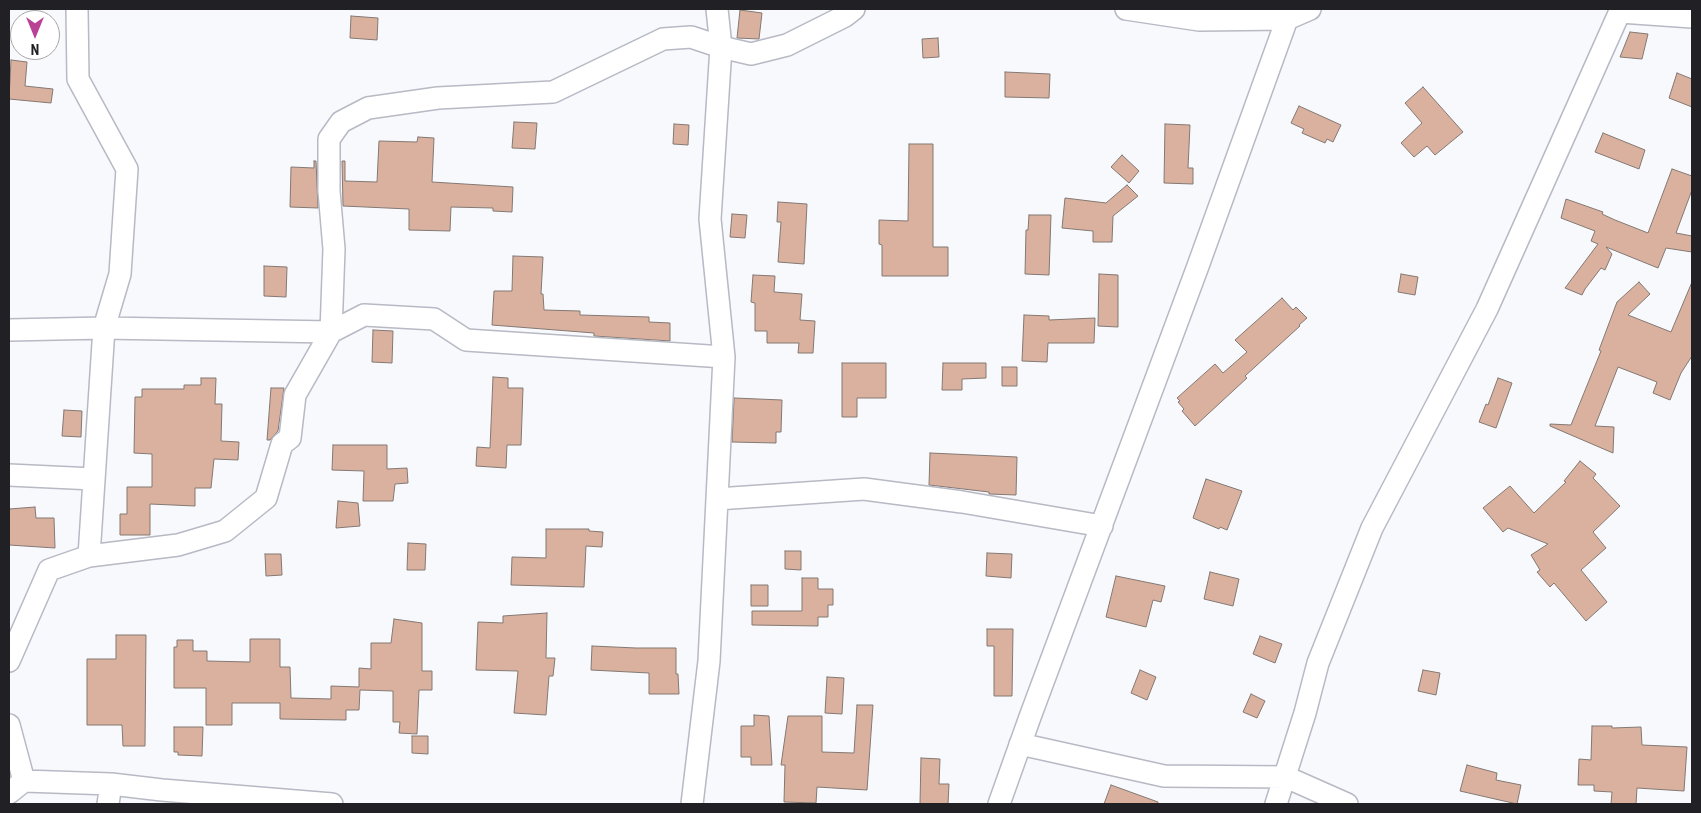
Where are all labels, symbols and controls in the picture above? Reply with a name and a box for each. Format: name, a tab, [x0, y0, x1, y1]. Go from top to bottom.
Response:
north arrow	[10, 10, 60, 60]
text: N	[31, 41, 39, 57]

